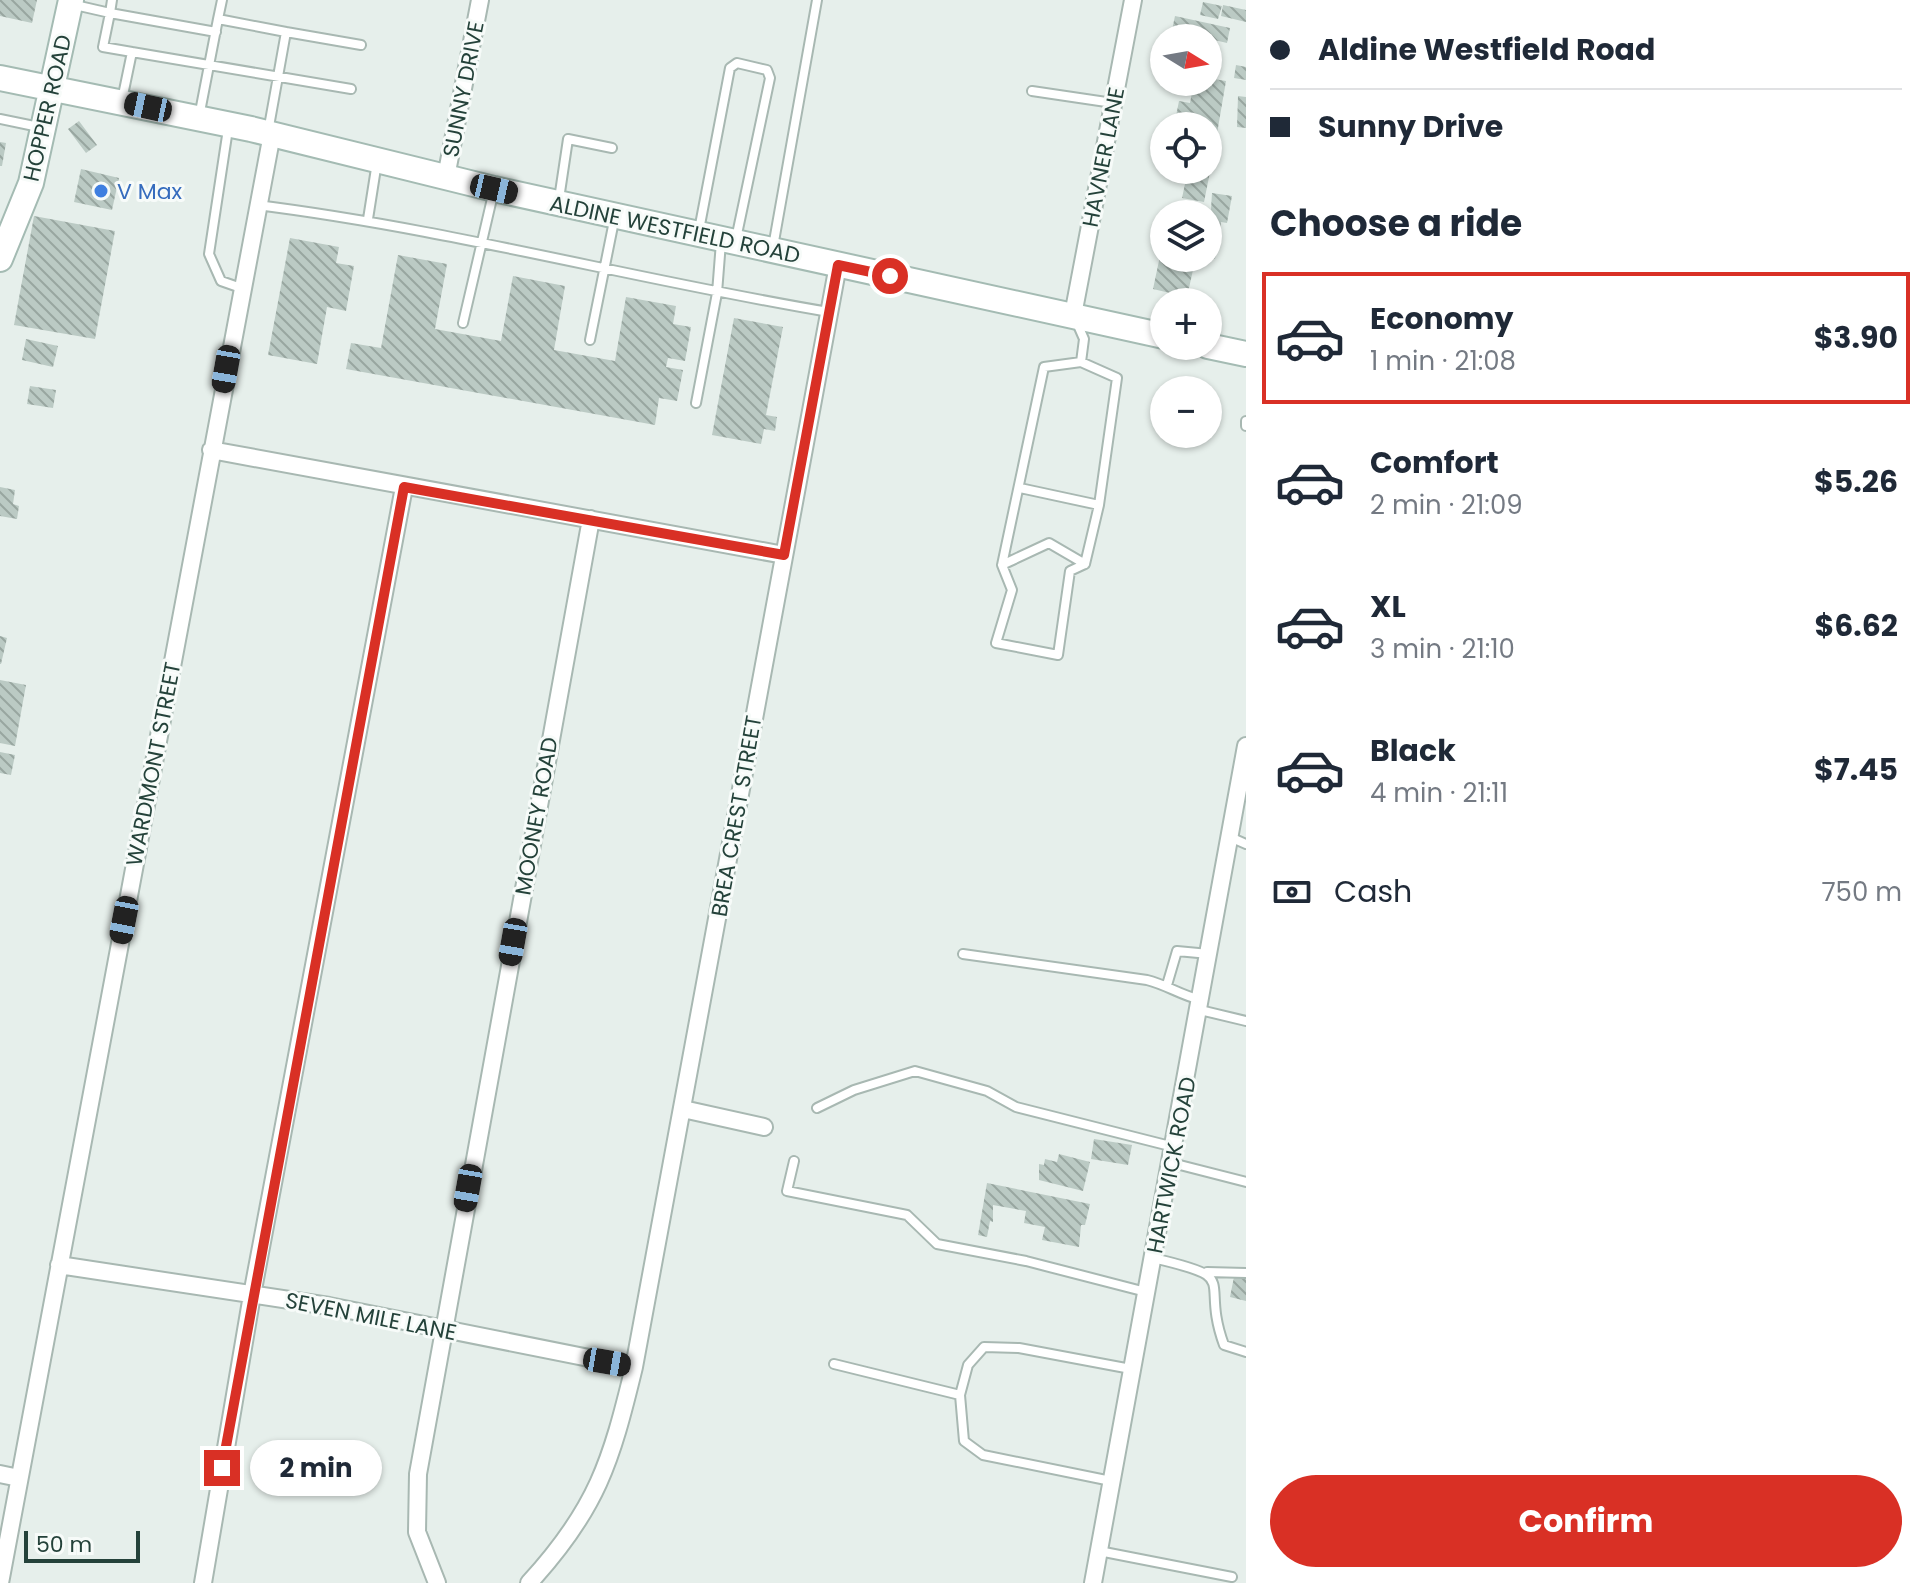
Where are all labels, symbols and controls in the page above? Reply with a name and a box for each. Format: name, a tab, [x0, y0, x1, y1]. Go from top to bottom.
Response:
street label: SUNNY DRIVE	[435, 18, 492, 160]
north arrow	[1150, 24, 1222, 96]
map controls	[1150, 24, 1222, 448]
text: Aldine Westfield Road	[1318, 28, 1655, 71]
street label: HOPPER ROAD	[16, 32, 79, 184]
street label: HAVNER LANE	[1075, 84, 1132, 230]
car	[122, 90, 174, 124]
text: Sunny Drive	[1318, 105, 1503, 148]
button: locate	[1150, 112, 1222, 184]
car	[468, 172, 520, 206]
place label: V Max	[117, 176, 183, 207]
marker: V Max	[92, 182, 110, 200]
street label: ALDINE WESTFIELD ROAD	[547, 188, 803, 271]
text: Choose a ride	[1270, 198, 1522, 249]
button: layers	[1150, 200, 1222, 272]
route start	[872, 258, 908, 294]
button: +	[1150, 288, 1222, 360]
text: Economy	[1370, 297, 1514, 340]
icon: car	[1274, 302, 1346, 374]
text: $3.90	[1814, 316, 1898, 359]
car	[210, 343, 242, 395]
text: 1 min · 21:08	[1370, 343, 1516, 379]
button: −	[1150, 376, 1222, 448]
text: Comfort	[1370, 441, 1499, 484]
icon: car	[1274, 446, 1346, 518]
text: $5.26	[1814, 460, 1898, 503]
text: 2 min · 21:09	[1370, 487, 1523, 523]
text: XL	[1370, 585, 1406, 628]
icon: car	[1274, 590, 1346, 662]
text: $6.62	[1814, 604, 1898, 647]
text: 3 min · 21:10	[1370, 631, 1515, 667]
street label: WARDMONT STREET	[118, 659, 189, 869]
street label: BREA CREST STREET	[704, 713, 769, 919]
text: Black	[1370, 729, 1456, 772]
icon: car	[1274, 734, 1346, 806]
street label: MOONEY ROAD	[507, 735, 566, 898]
text: $7.45	[1814, 748, 1898, 791]
text: 4 min · 21:11	[1370, 775, 1508, 811]
icon: cash	[1270, 870, 1314, 914]
text: Cash	[1334, 870, 1412, 913]
text: 750 m	[1821, 874, 1902, 910]
car	[108, 894, 140, 946]
car	[497, 916, 529, 968]
street label: HARTWICK ROAD	[1139, 1074, 1204, 1256]
car	[452, 1162, 484, 1214]
street label: SEVEN MILE LANE	[283, 1285, 459, 1348]
car	[581, 1346, 633, 1378]
callout: 2 min	[250, 1440, 382, 1496]
route end	[204, 1450, 240, 1486]
text: 2 min	[279, 1450, 353, 1486]
button: Confirm	[1270, 1475, 1902, 1567]
scale bar	[24, 1527, 140, 1563]
text: 50 m	[36, 1529, 92, 1560]

